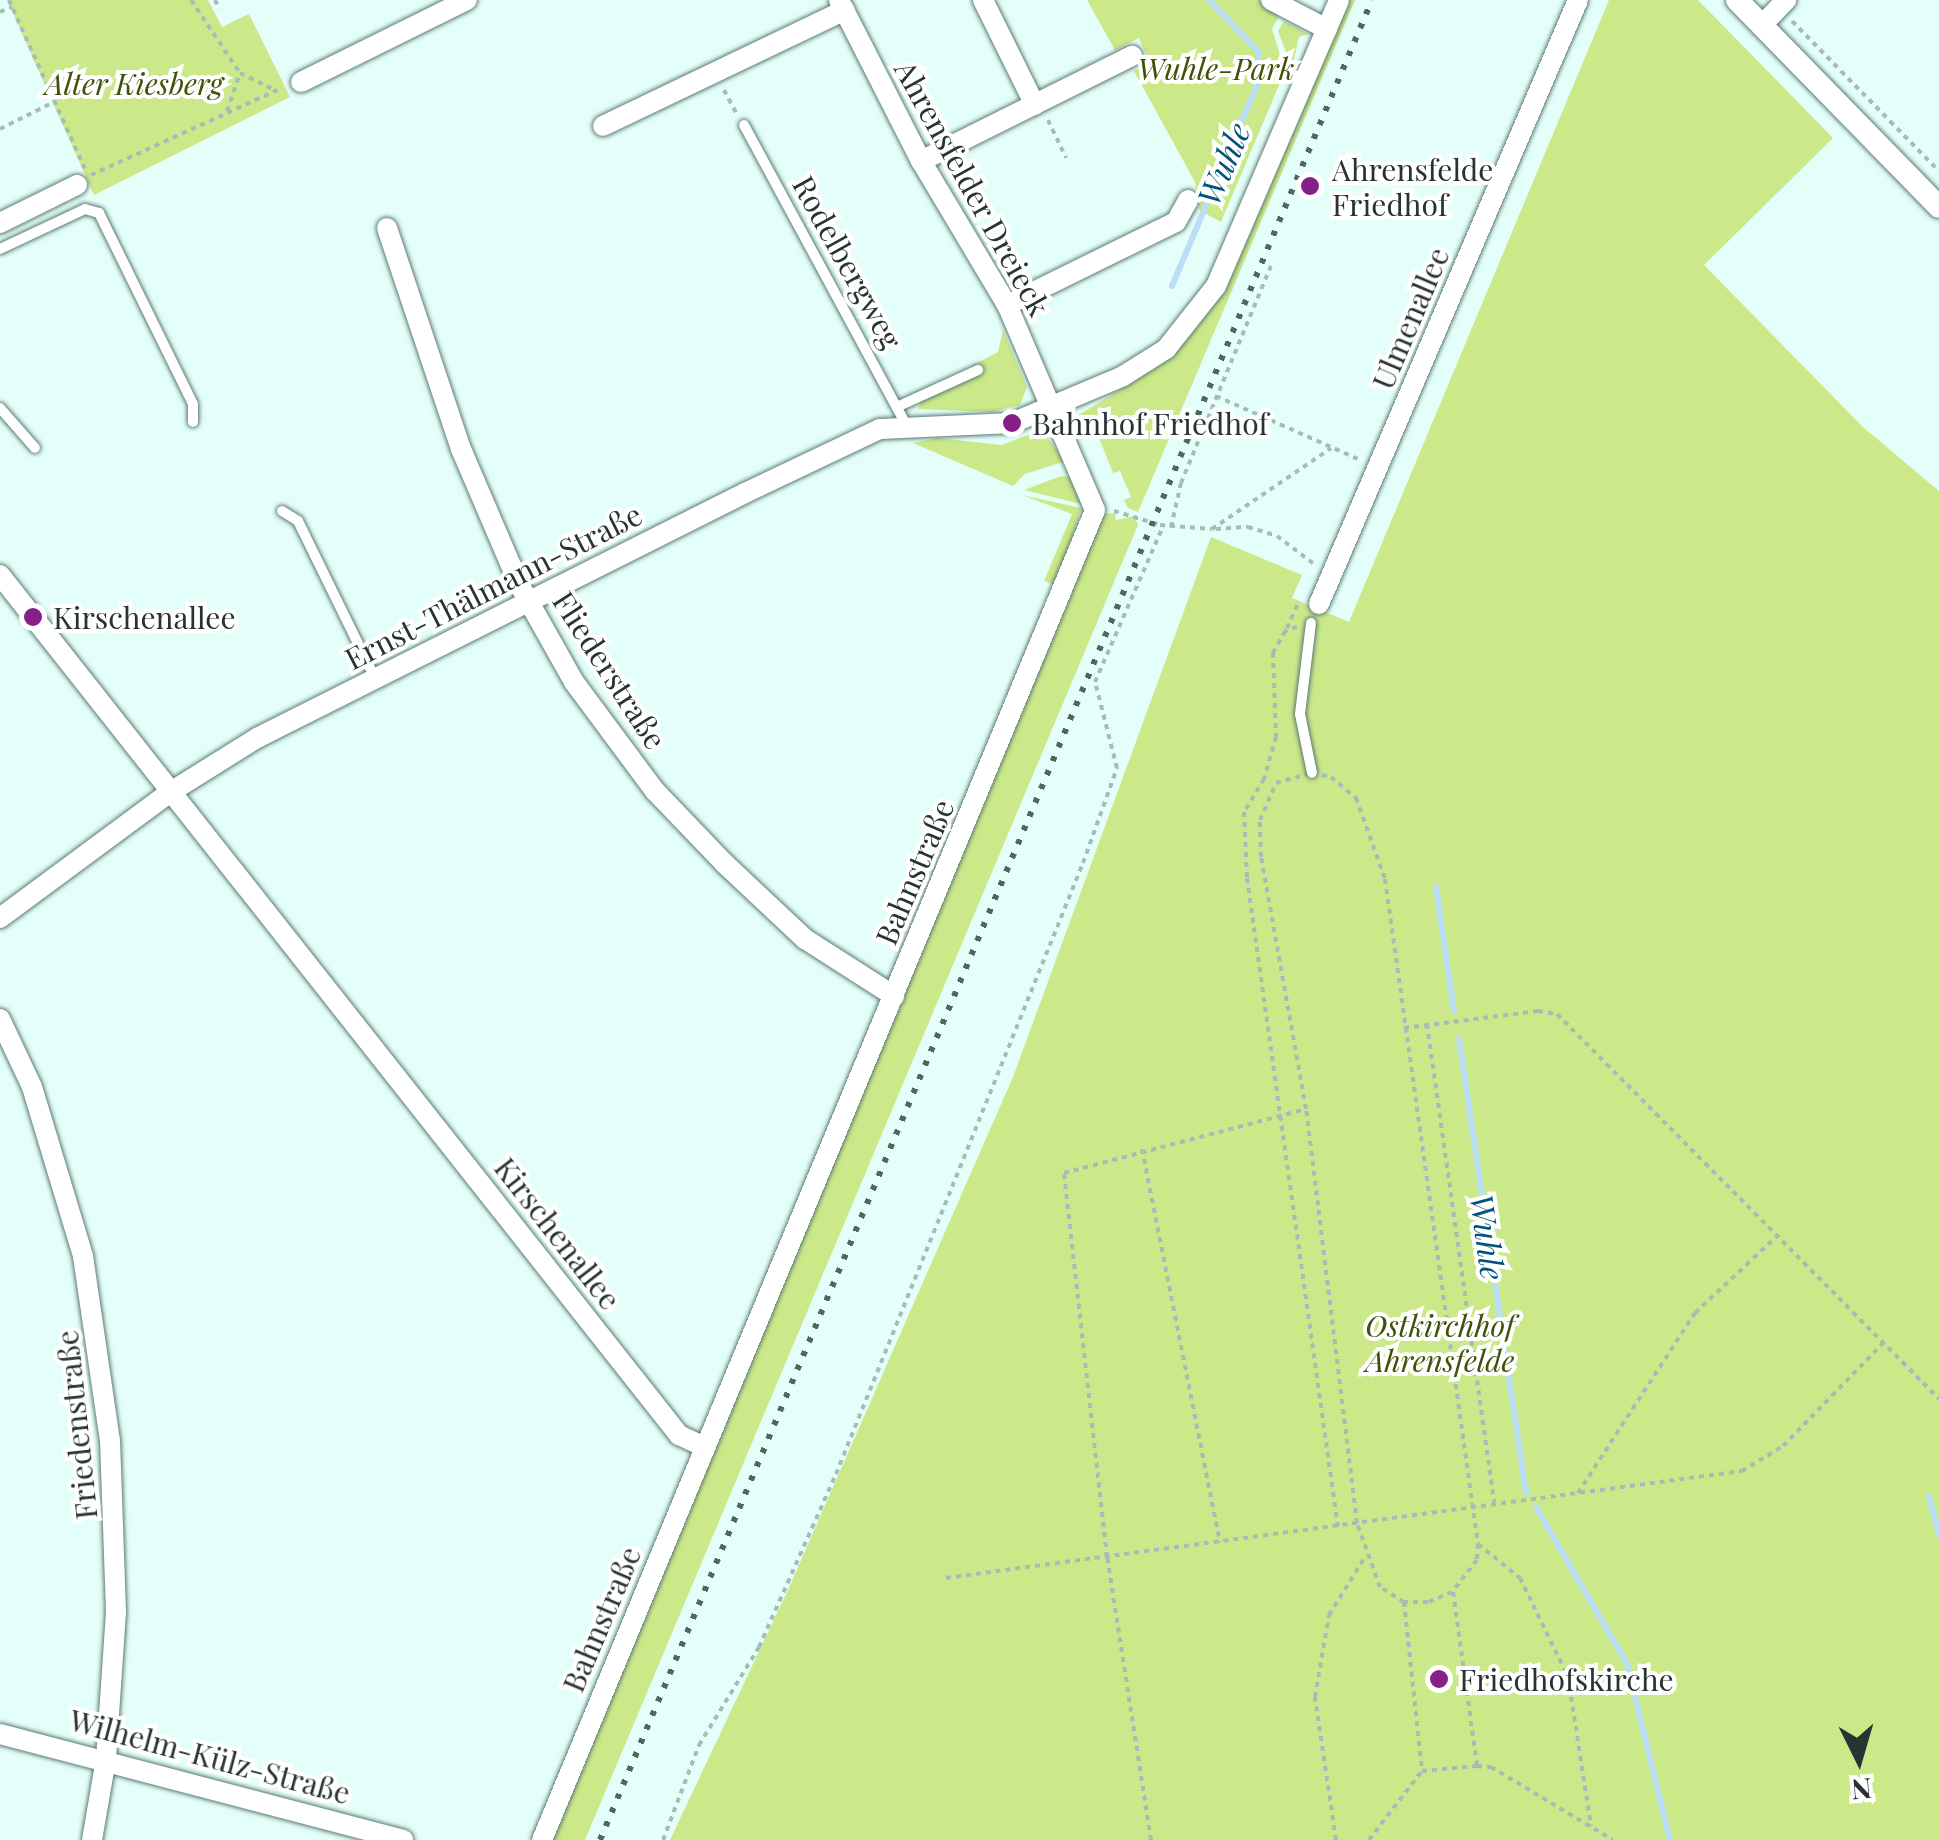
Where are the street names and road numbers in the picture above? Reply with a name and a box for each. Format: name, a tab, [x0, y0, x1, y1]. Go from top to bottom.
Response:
street label: Ahrensfelder Dreieck	[888, 54, 1058, 322]
street label: Rodelbergweg	[786, 169, 910, 355]
street label: Ulmenallee	[1364, 242, 1456, 394]
street label: Ernst-Thälmann-Straße	[339, 496, 647, 676]
street label: Fliederstraße	[546, 585, 674, 755]
street label: Bahnstraße	[867, 794, 961, 950]
street label: Kirschenallee	[488, 1150, 628, 1316]
street label: Friedenstraße	[48, 1329, 104, 1521]
street label: Bahnstraße	[554, 1541, 648, 1697]
street label: Wilhelm-Külz-Straße	[66, 1701, 354, 1811]

